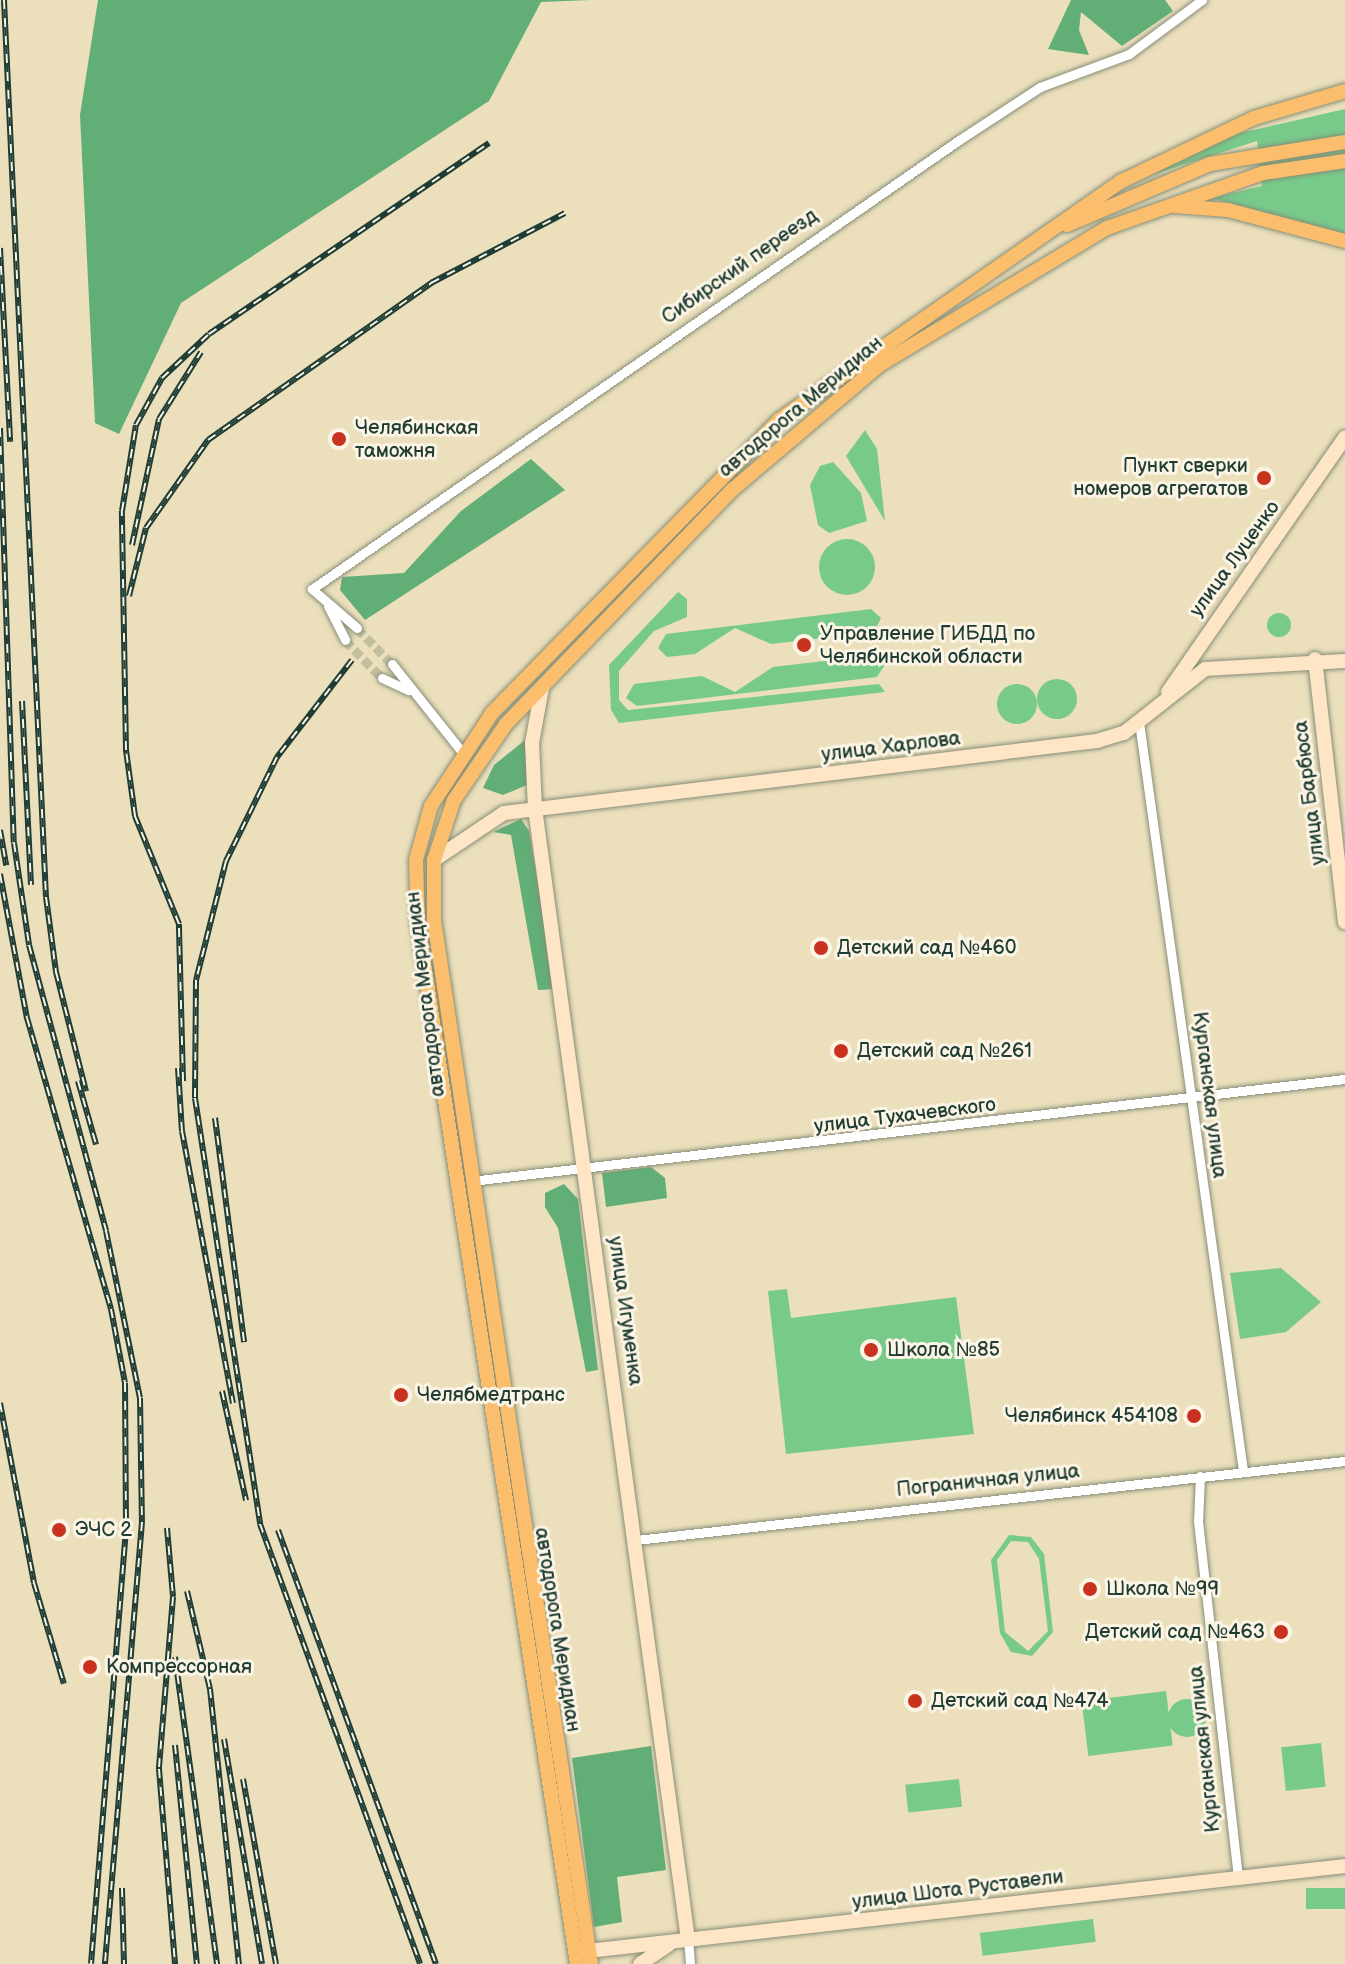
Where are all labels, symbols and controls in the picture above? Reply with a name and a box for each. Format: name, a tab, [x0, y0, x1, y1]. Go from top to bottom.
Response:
street label: Сибирский переезд	[658, 204, 822, 330]
street label: автодорога Меридиан	[714, 331, 888, 483]
place label: Челябинская таможня	[355, 416, 478, 463]
marker: Челябинская таможня	[330, 430, 348, 448]
place label: Пункт сверки номеров агрегатов	[1073, 454, 1248, 501]
marker: Пункт сверки номеров агрегатов	[1255, 469, 1273, 487]
street label: улица Луценко	[1185, 496, 1285, 622]
place label: Управление ГИБДД по Челябинской области	[820, 622, 1035, 669]
marker: Управление ГИБДД по Челябинской области	[795, 636, 813, 654]
street label: улица Барбюса	[1289, 719, 1331, 867]
street label: улица Харлова	[820, 727, 962, 767]
street label: автодорога Меридиан	[401, 890, 451, 1098]
place label: Детский сад №460	[837, 936, 1016, 960]
marker: Детский сад №460	[812, 939, 830, 957]
street label: Курганская улица	[1187, 1010, 1231, 1180]
place label: Детский сад №261	[857, 1039, 1032, 1063]
marker: Детский сад №261	[832, 1042, 850, 1060]
street label: улица Тухачевского	[813, 1093, 997, 1139]
street label: улица Игуменка	[603, 1235, 647, 1387]
place label: Школа №85	[887, 1338, 1000, 1362]
marker: Школа №85	[862, 1341, 880, 1359]
place label: Челябмедтранс	[417, 1383, 565, 1407]
marker: Челябмедтранс	[392, 1386, 410, 1404]
place label: Челябинск 454108	[1005, 1404, 1178, 1428]
marker: Челябинск 454108	[1185, 1407, 1203, 1425]
street label: Пограничная улица	[895, 1459, 1081, 1503]
place label: ЭЧС 2	[75, 1518, 132, 1542]
marker: ЭЧС 2	[50, 1521, 68, 1539]
street label: автодорога Меридиан	[529, 1526, 585, 1734]
place label: Школа №99	[1106, 1577, 1219, 1601]
marker: Школа №99	[1081, 1580, 1099, 1598]
place label: Детский сад №463	[1085, 1620, 1265, 1644]
marker: Детский сад №463	[1272, 1623, 1290, 1641]
place label: Компрессорная	[106, 1655, 252, 1679]
marker: Компрессорная	[81, 1658, 99, 1676]
street label: Курганская улица	[1184, 1664, 1226, 1834]
place label: Детский сад №474	[931, 1689, 1109, 1713]
marker: Детский сад №474	[906, 1692, 924, 1710]
street label: улица Шота Руставели	[851, 1865, 1065, 1915]

